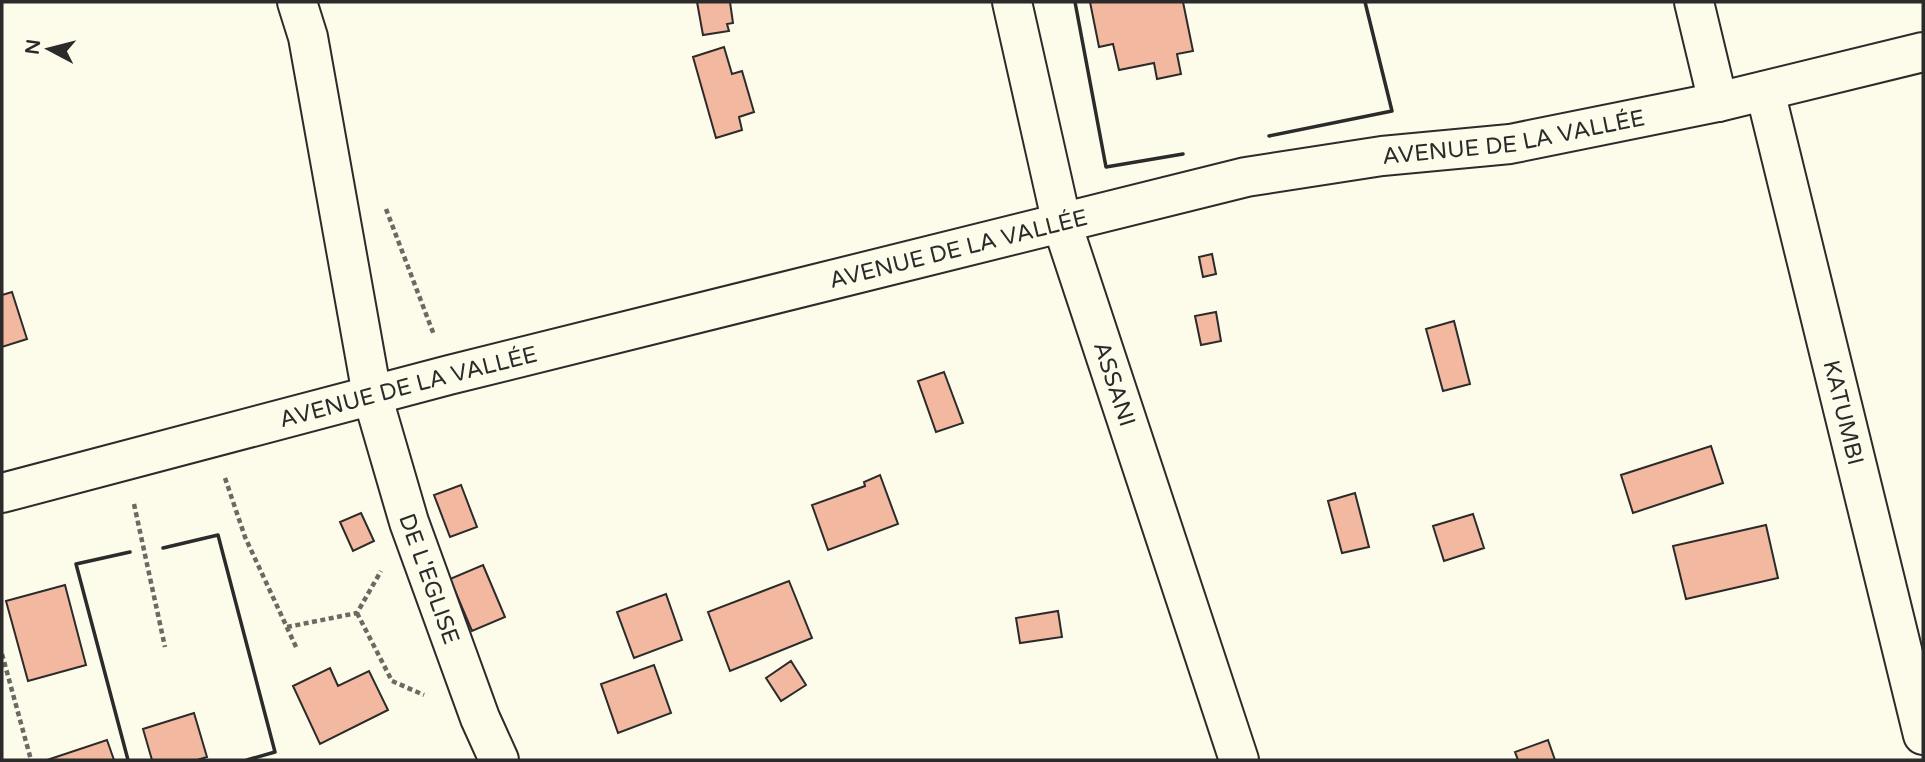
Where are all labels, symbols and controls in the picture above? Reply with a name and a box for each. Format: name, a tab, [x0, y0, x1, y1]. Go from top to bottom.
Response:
north arrow	[14, 14, 84, 84]
text: N	[21, 38, 45, 56]
street label: AVENUE DE LA VALLÉE	[1381, 104, 1647, 171]
street label: AVENUE DE LA VALLÉE	[826, 204, 1091, 295]
street label: ASSANI	[1087, 338, 1141, 430]
street label: AVENUE DE LA VALLÉE	[277, 341, 540, 434]
street label: KATUMBI	[1817, 357, 1869, 468]
street label: DE L'EGLISE	[392, 510, 465, 648]

